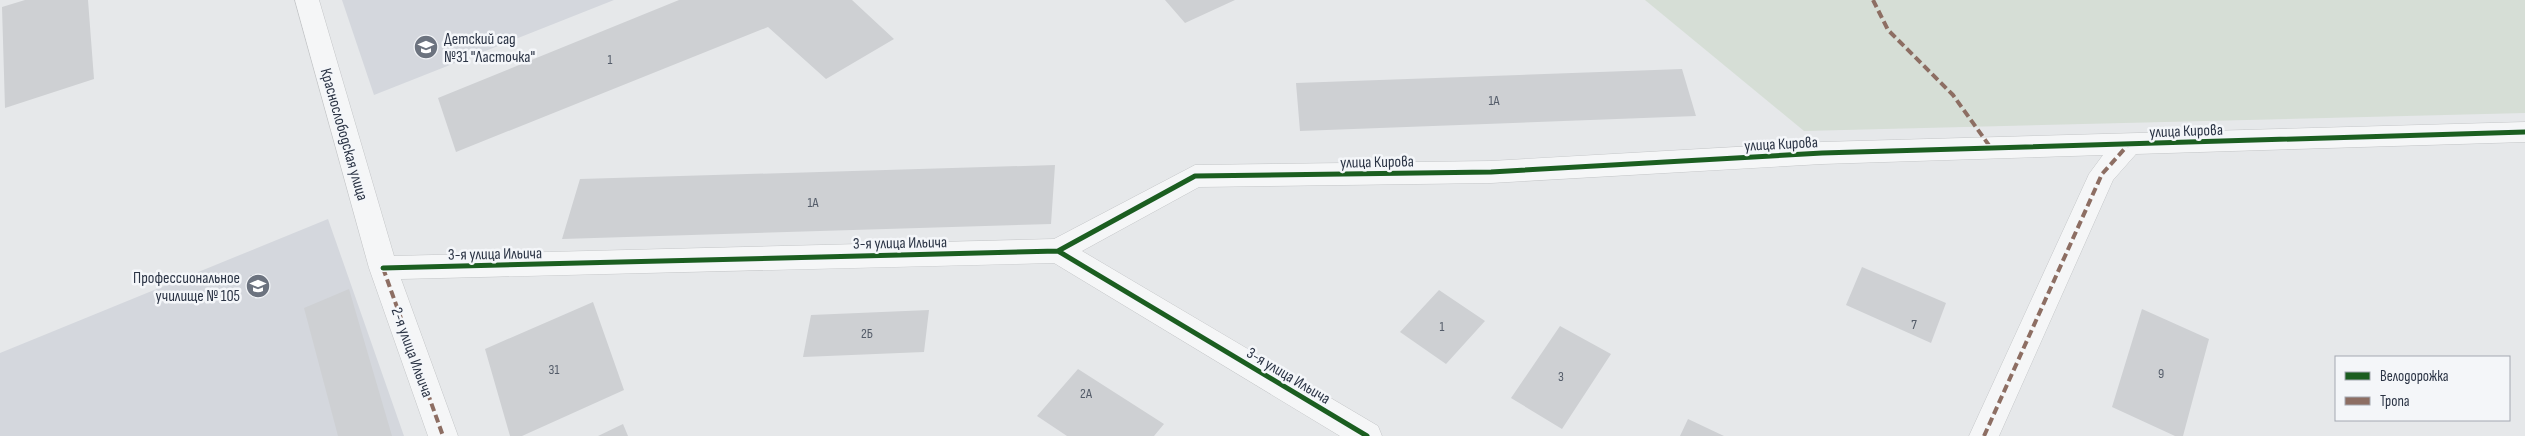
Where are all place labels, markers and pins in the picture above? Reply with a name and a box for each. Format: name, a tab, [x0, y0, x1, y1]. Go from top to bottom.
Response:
place label: Детский сад №31 "Ласточка"	[444, 30, 535, 67]
school or university icon: Детский сад №31 "Ласточка"	[413, 34, 439, 60]
place label: Профессиональное училище № 105	[133, 269, 240, 306]
school or university icon: Профессиональное училище № 105	[245, 273, 271, 299]

